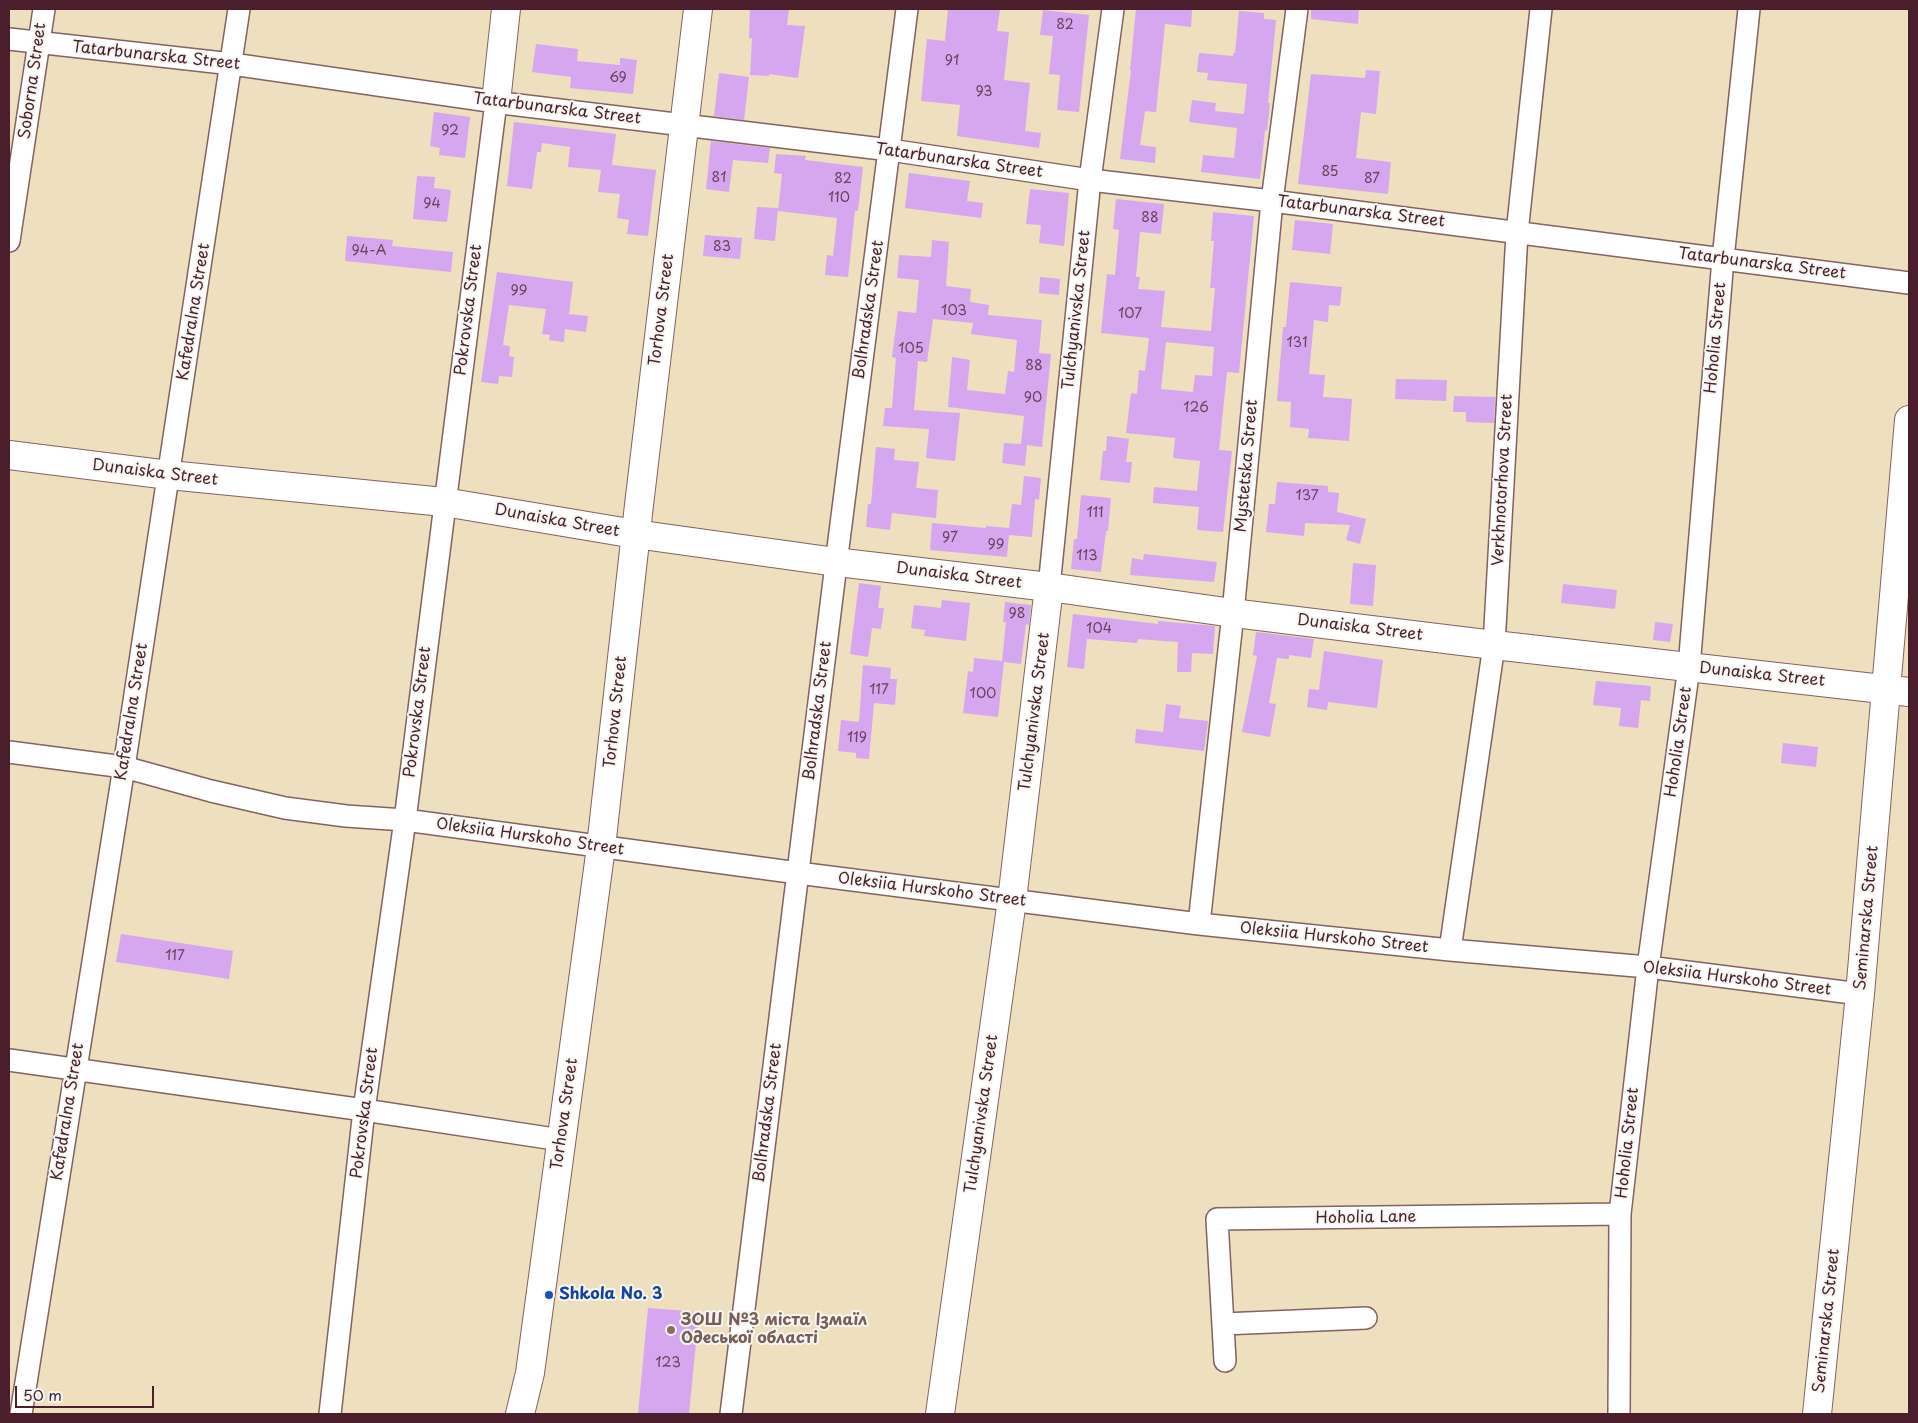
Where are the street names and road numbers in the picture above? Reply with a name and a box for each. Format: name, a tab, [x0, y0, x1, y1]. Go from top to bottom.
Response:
street label: Soborna Street	[15, 21, 51, 141]
street label: Tatarbunarska Street	[71, 38, 241, 74]
street label: Tatarbunarska Street	[472, 89, 642, 129]
street label: Tatarbunarska Street	[874, 140, 1044, 182]
street label: Tatarbunarska Street	[1276, 192, 1446, 232]
street label: Tulchyanivska Street	[1059, 229, 1095, 391]
street label: Bolhradska Street	[850, 239, 888, 381]
street label: Kafedralna Street	[174, 242, 214, 382]
street label: Pokrovska Street	[451, 243, 487, 377]
street label: Tatarbunarska Street	[1677, 244, 1847, 284]
street label: Torhova Street	[646, 253, 678, 367]
street label: Hoholia Street	[1702, 282, 1730, 394]
street label: Verkhnotorhova Street	[1489, 394, 1517, 566]
street label: Mystetska Street	[1232, 399, 1262, 533]
street label: Dunaiska Street	[91, 456, 219, 490]
street label: Dunaiska Street	[493, 501, 621, 541]
street label: Dunaiska Street	[895, 559, 1023, 593]
street label: Dunaiska Street	[1296, 611, 1424, 645]
street label: Tulchyanivska Street	[1016, 631, 1054, 793]
street label: Bolhradska Street	[800, 640, 836, 782]
street label: Kafedralna Street	[112, 642, 152, 782]
street label: Pokrovska Street	[400, 645, 436, 779]
street label: Torhova Street	[601, 655, 631, 769]
street label: Dunaiska Street	[1698, 659, 1826, 691]
street label: Hoholia Street	[1662, 685, 1696, 799]
street label: Oleksiia Hurskoho Street	[435, 814, 625, 860]
street label: Seminarska Street	[1851, 845, 1883, 991]
street label: Oleksiia Hurskoho Street	[837, 869, 1027, 911]
street label: Oleksiia Hurskoho Street	[1239, 919, 1429, 957]
street label: Oleksiia Hurskoho Street	[1642, 958, 1832, 1000]
street label: Tulchyanivska Street	[961, 1033, 1003, 1195]
street label: Kafedralna Street	[48, 1042, 88, 1182]
street label: Bolhradska Street	[750, 1042, 786, 1184]
street label: Pokrovska Street	[347, 1046, 383, 1180]
street label: Torhova Street	[548, 1057, 582, 1171]
street label: Hoholia Street	[1613, 1087, 1643, 1199]
street label: Hoholia Lane	[1315, 1208, 1417, 1228]
street label: Seminarska Street	[1810, 1248, 1844, 1394]

